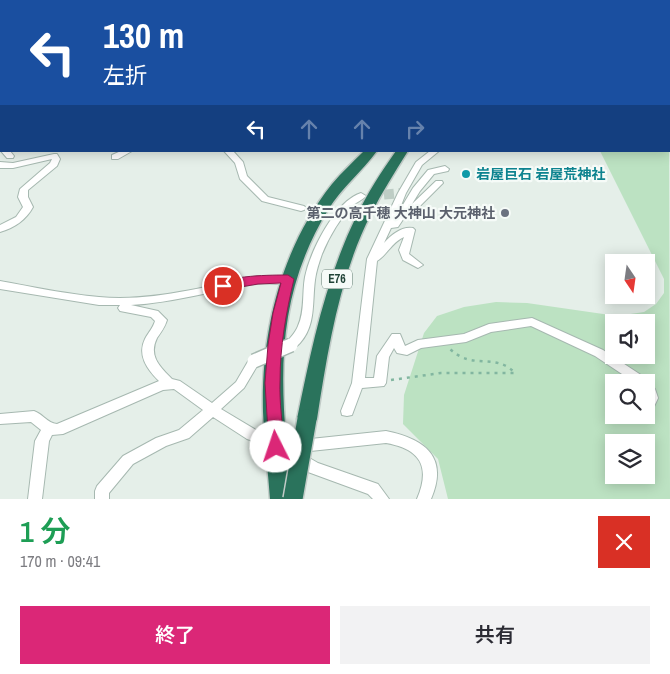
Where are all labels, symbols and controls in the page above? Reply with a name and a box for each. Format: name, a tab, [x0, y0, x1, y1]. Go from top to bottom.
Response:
text: 130 m	[103, 12, 184, 59]
icon: left	[20, 20, 85, 85]
text: 左折	[103, 60, 147, 90]
icon: left	[242, 115, 270, 143]
icon: ahead	[295, 115, 323, 143]
icon: ahead	[348, 115, 376, 143]
icon: right	[401, 115, 429, 143]
place label: 岩屋巨石 岩屋荒神社	[476, 165, 605, 183]
marker: 岩屋巨石 岩屋荒神社	[460, 168, 472, 180]
place label: 第二の高千穂 大神山 大元神社	[307, 204, 495, 222]
marker: 第二の高千穂 大神山 大元神社	[499, 207, 511, 219]
north arrow	[605, 254, 655, 304]
map controls	[605, 254, 655, 484]
pin	[202, 265, 244, 307]
road number: E76	[322, 270, 352, 288]
icon: arrive	[209, 272, 237, 300]
button: sound	[605, 314, 655, 364]
button: search	[605, 374, 655, 424]
position arrow	[249, 420, 301, 472]
button: layers	[605, 434, 655, 484]
text: 1 分	[20, 511, 71, 551]
button: close	[598, 516, 650, 568]
text: 170 m · 09:41	[20, 550, 100, 572]
button: 終了	[20, 606, 330, 664]
button: 共有	[340, 606, 650, 664]

